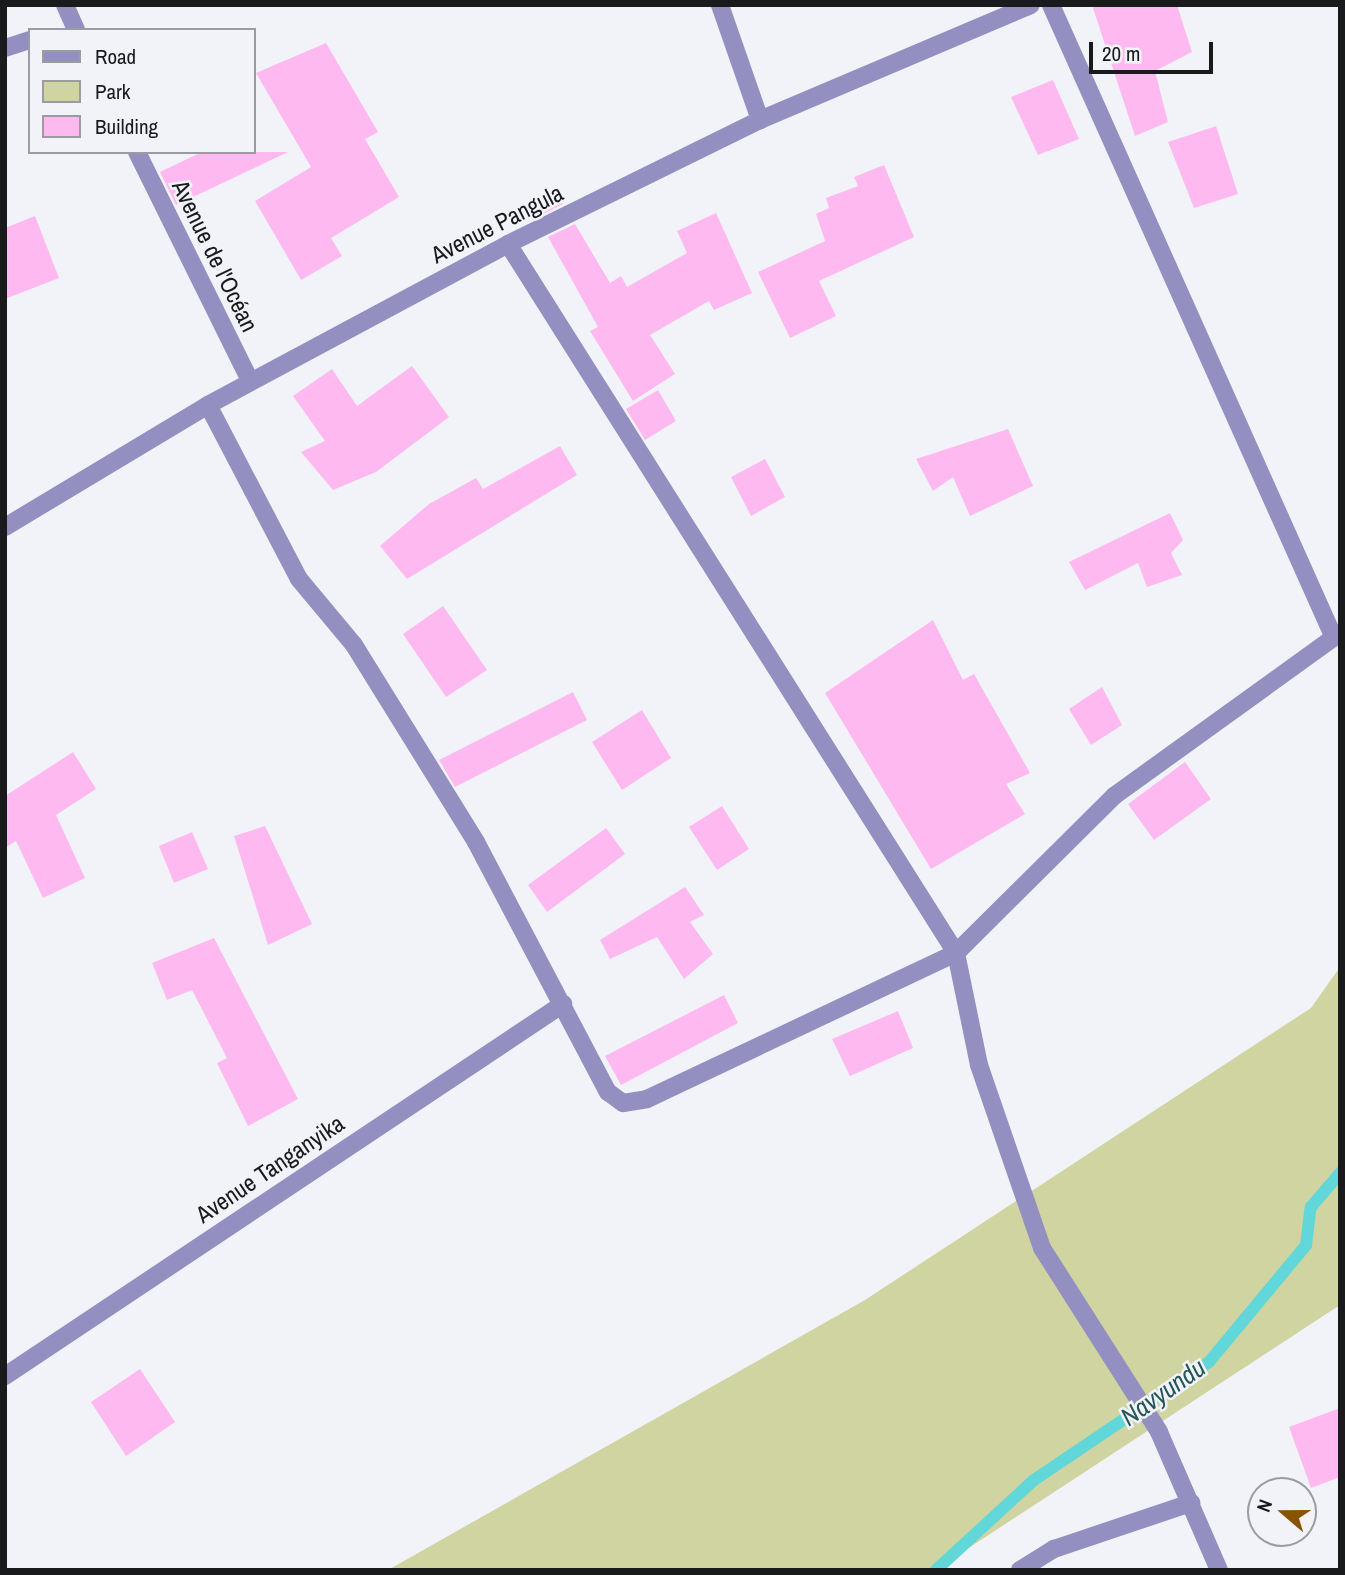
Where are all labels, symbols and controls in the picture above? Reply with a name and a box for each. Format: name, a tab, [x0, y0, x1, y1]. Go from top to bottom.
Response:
legend	[28, 28, 256, 154]
scale bar	[1093, 28, 1217, 72]
text: 20 m	[1102, 39, 1140, 68]
text: Road	[95, 42, 136, 71]
text: Park	[95, 77, 130, 106]
text: Building	[95, 112, 158, 141]
street label: Avenue de l'Océan	[166, 175, 264, 337]
street label: Avenue Pangula	[426, 178, 568, 270]
street label: Avenue Tanganyika	[190, 1109, 350, 1229]
water label: Navyundu	[1115, 1352, 1211, 1432]
north arrow	[1247, 1477, 1317, 1547]
text: N	[1250, 1496, 1278, 1515]

